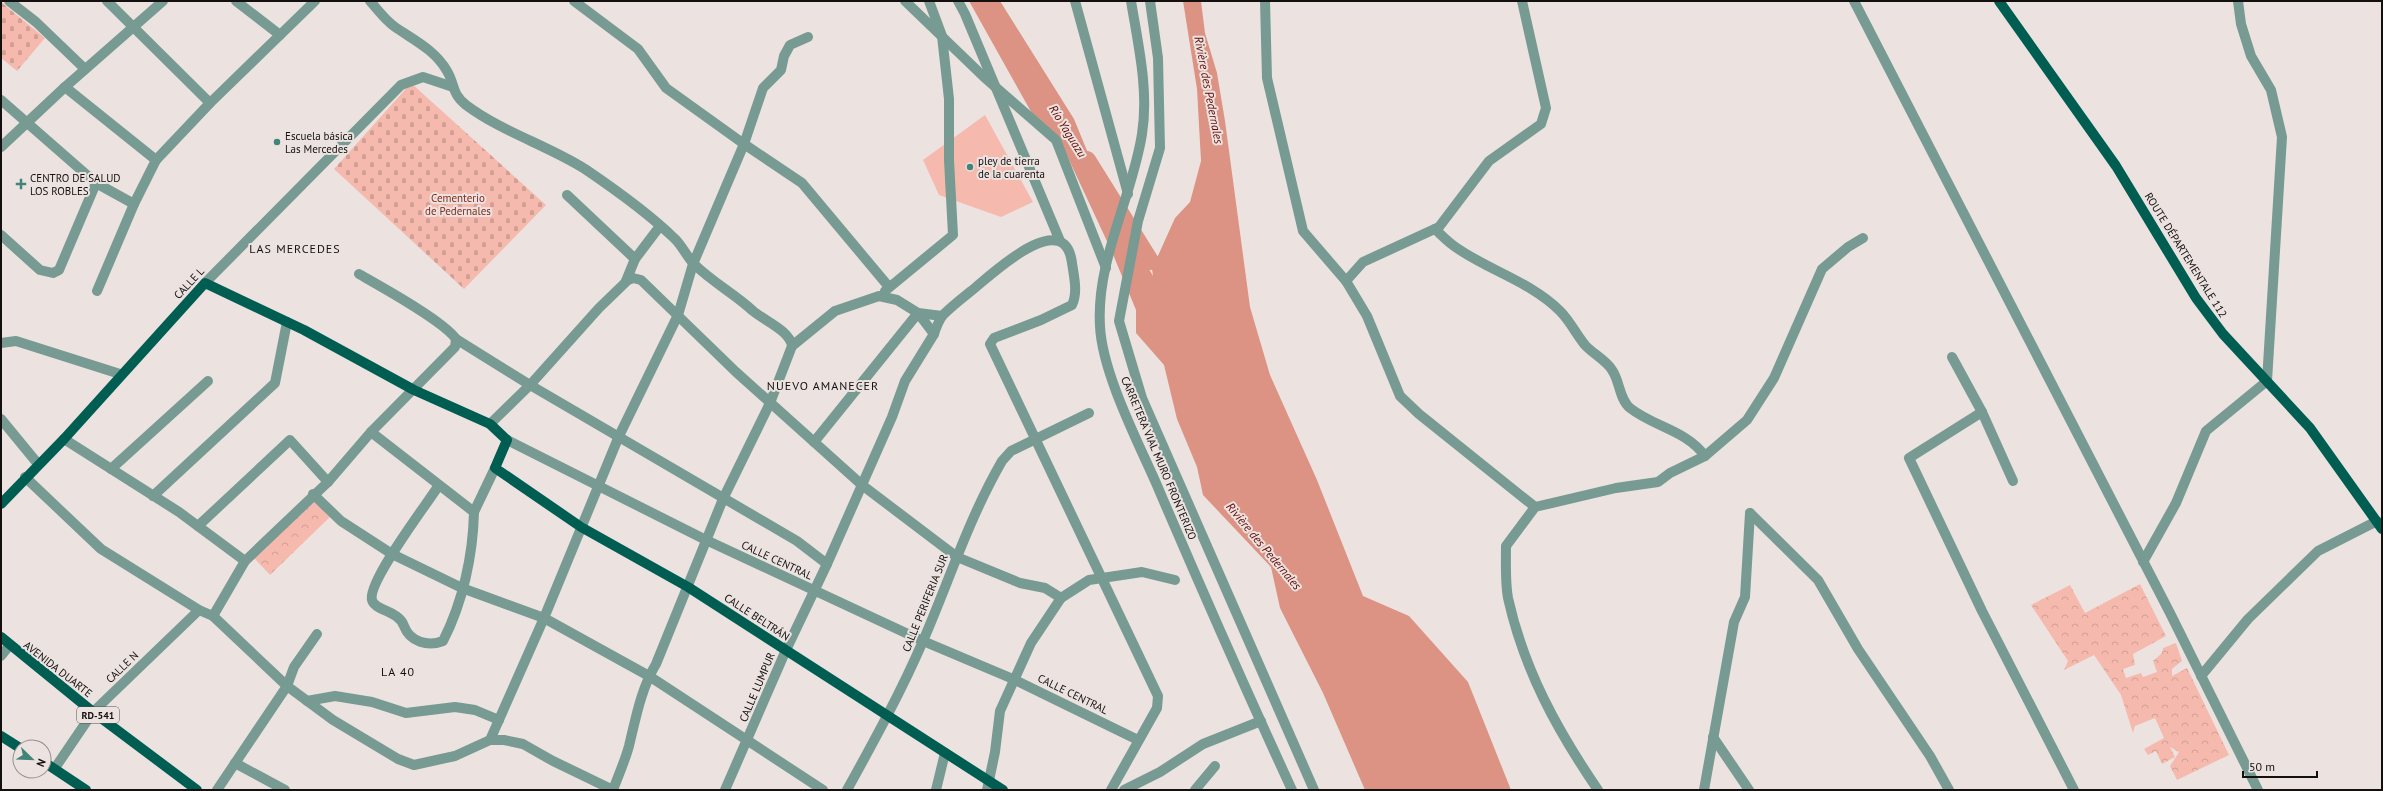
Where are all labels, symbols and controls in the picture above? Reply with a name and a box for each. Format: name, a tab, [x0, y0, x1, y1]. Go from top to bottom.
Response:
water label: Rivière des Pedernales	[1191, 35, 1227, 145]
water label: Río Yaguazu	[1046, 102, 1090, 160]
place label: Escuela básica Las Mercedes	[285, 129, 353, 156]
marker: Escuela básica Las Mercedes	[272, 137, 282, 147]
place label: pley de tierra de la cuarenta	[978, 154, 1045, 181]
marker: pley de tierra de la cuarenta	[965, 162, 975, 172]
place label: CENTRO DE SALUD LOS ROBLES	[30, 171, 121, 198]
marker: CENTRO DE SALUD LOS ROBLES	[15, 178, 27, 190]
street label: ROUTE DÉPARTEMENTALE 112	[2142, 190, 2230, 320]
park label: Cementerio de Pedernales	[425, 191, 491, 218]
district label: LAS MERCEDES	[249, 241, 341, 256]
street label: CALLE L	[171, 264, 207, 302]
street label: CARRETERA VIAL MURO FRONTERIZO	[1118, 374, 1200, 542]
district label: NUEVO AMANECER	[767, 378, 879, 393]
water label: Rivière des Pedernales	[1223, 499, 1305, 593]
street label: CALLE CENTRAL	[739, 537, 815, 583]
street label: CALLE PERIFERIA SUR	[899, 552, 951, 654]
street label: CALLE BELTRÁN	[722, 591, 792, 643]
street label: AVENIDA DUARTE	[21, 638, 95, 700]
street label: CALLE N	[103, 648, 141, 686]
street label: CALLE LUMPUR	[736, 650, 778, 724]
district label: LA 40	[381, 664, 415, 679]
street label: CALLE CENTRAL	[1035, 671, 1111, 717]
road number: RD-541	[77, 707, 119, 723]
north arrow	[12, 739, 52, 779]
scale bar	[2243, 753, 2317, 779]
text: N	[33, 757, 49, 769]
text: 50 m	[2249, 759, 2275, 774]

